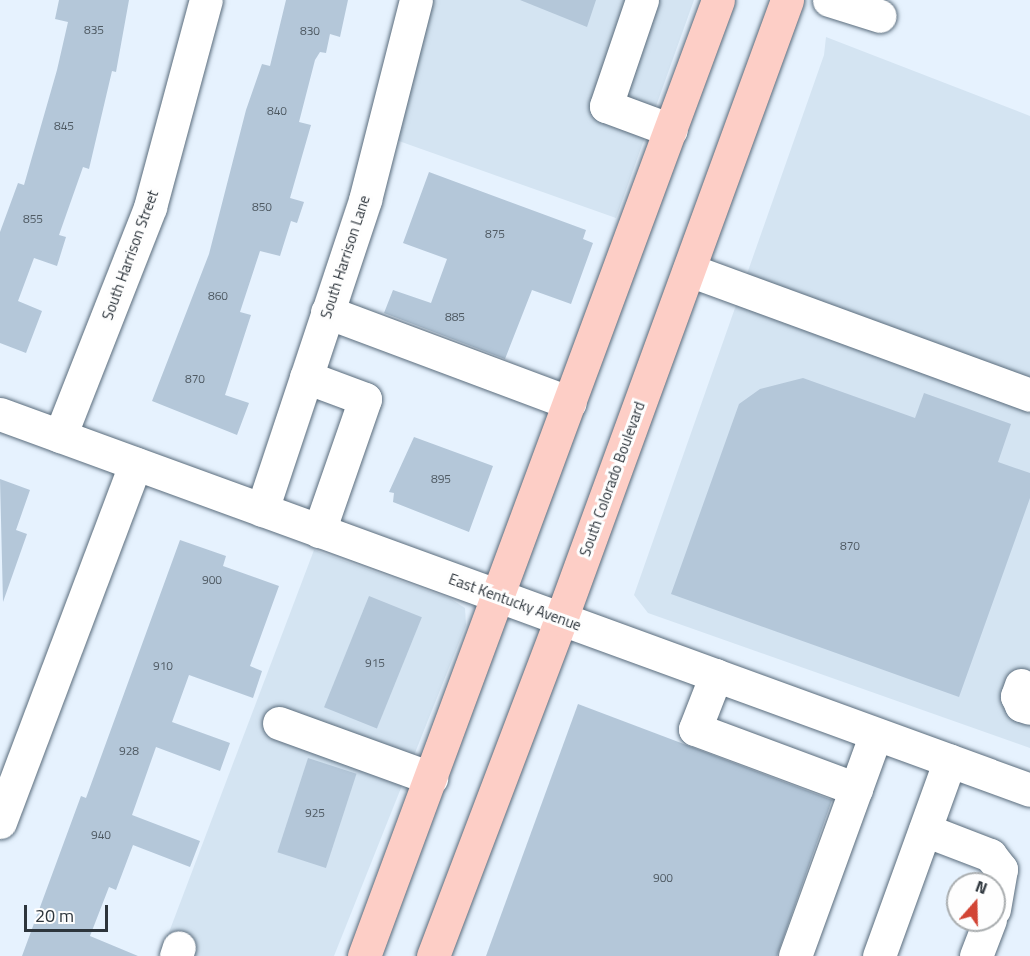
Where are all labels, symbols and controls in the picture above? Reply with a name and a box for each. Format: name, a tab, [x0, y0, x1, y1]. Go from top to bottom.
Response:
house number: 835	[84, 23, 104, 37]
house number: 830	[300, 24, 320, 38]
house number: 840	[267, 104, 287, 118]
house number: 845	[54, 119, 74, 133]
street label: South Harrison Street	[98, 188, 162, 322]
street label: South Harrison Lane	[317, 193, 373, 321]
house number: 850	[252, 200, 272, 214]
house number: 855	[23, 212, 43, 226]
house number: 875	[485, 227, 505, 241]
house number: 860	[208, 289, 228, 303]
house number: 885	[445, 310, 465, 324]
house number: 870	[185, 372, 205, 386]
street label: South Colorado Boulevard	[576, 399, 648, 559]
house number: 895	[431, 472, 451, 486]
house number: 870	[840, 539, 860, 553]
street label: East Kentucky Avenue	[446, 570, 584, 634]
house number: 900	[202, 573, 222, 587]
house number: 915	[365, 656, 385, 670]
house number: 910	[153, 659, 173, 673]
house number: 928	[119, 744, 139, 758]
house number: 925	[305, 806, 325, 820]
house number: 940	[91, 828, 111, 842]
house number: 900	[653, 871, 673, 885]
north arrow	[946, 872, 1006, 932]
text: N	[972, 874, 991, 900]
scale bar	[27, 893, 111, 931]
text: 20 m	[35, 902, 74, 929]

